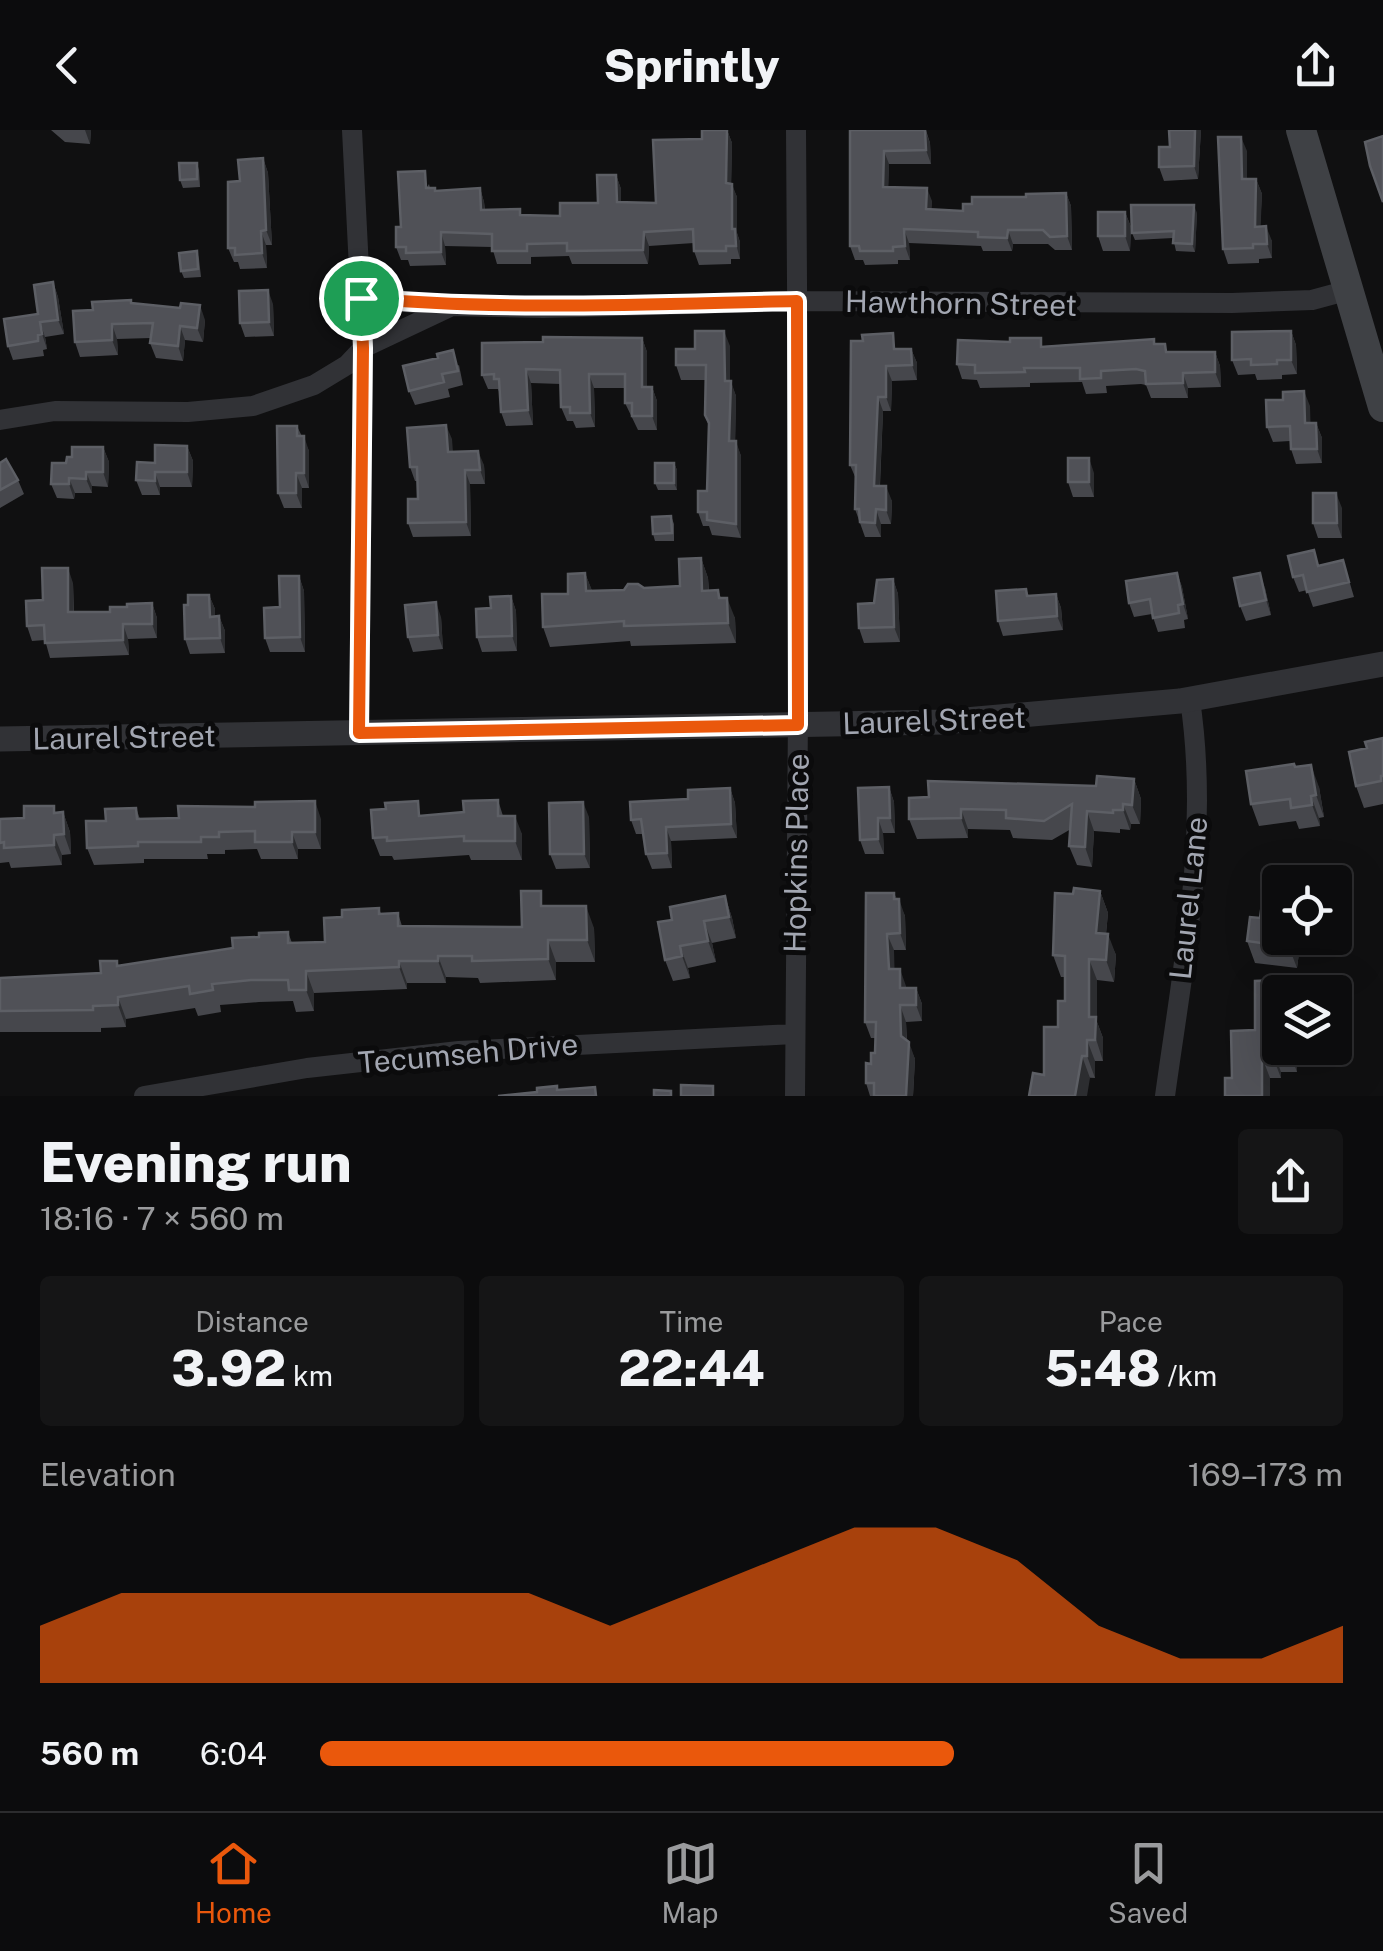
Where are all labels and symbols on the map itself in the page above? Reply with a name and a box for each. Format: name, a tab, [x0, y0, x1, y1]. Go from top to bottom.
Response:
pin	[319, 256, 404, 341]
street label: Hawthorn Street	[845, 283, 1077, 323]
street label: Laurel Street	[842, 699, 1026, 741]
street label: Laurel Street	[32, 717, 216, 757]
street label: Hopkins Place	[776, 753, 816, 953]
street label: Laurel Lane	[1162, 815, 1214, 981]
street label: Tecumseh Drive	[356, 1025, 580, 1081]

